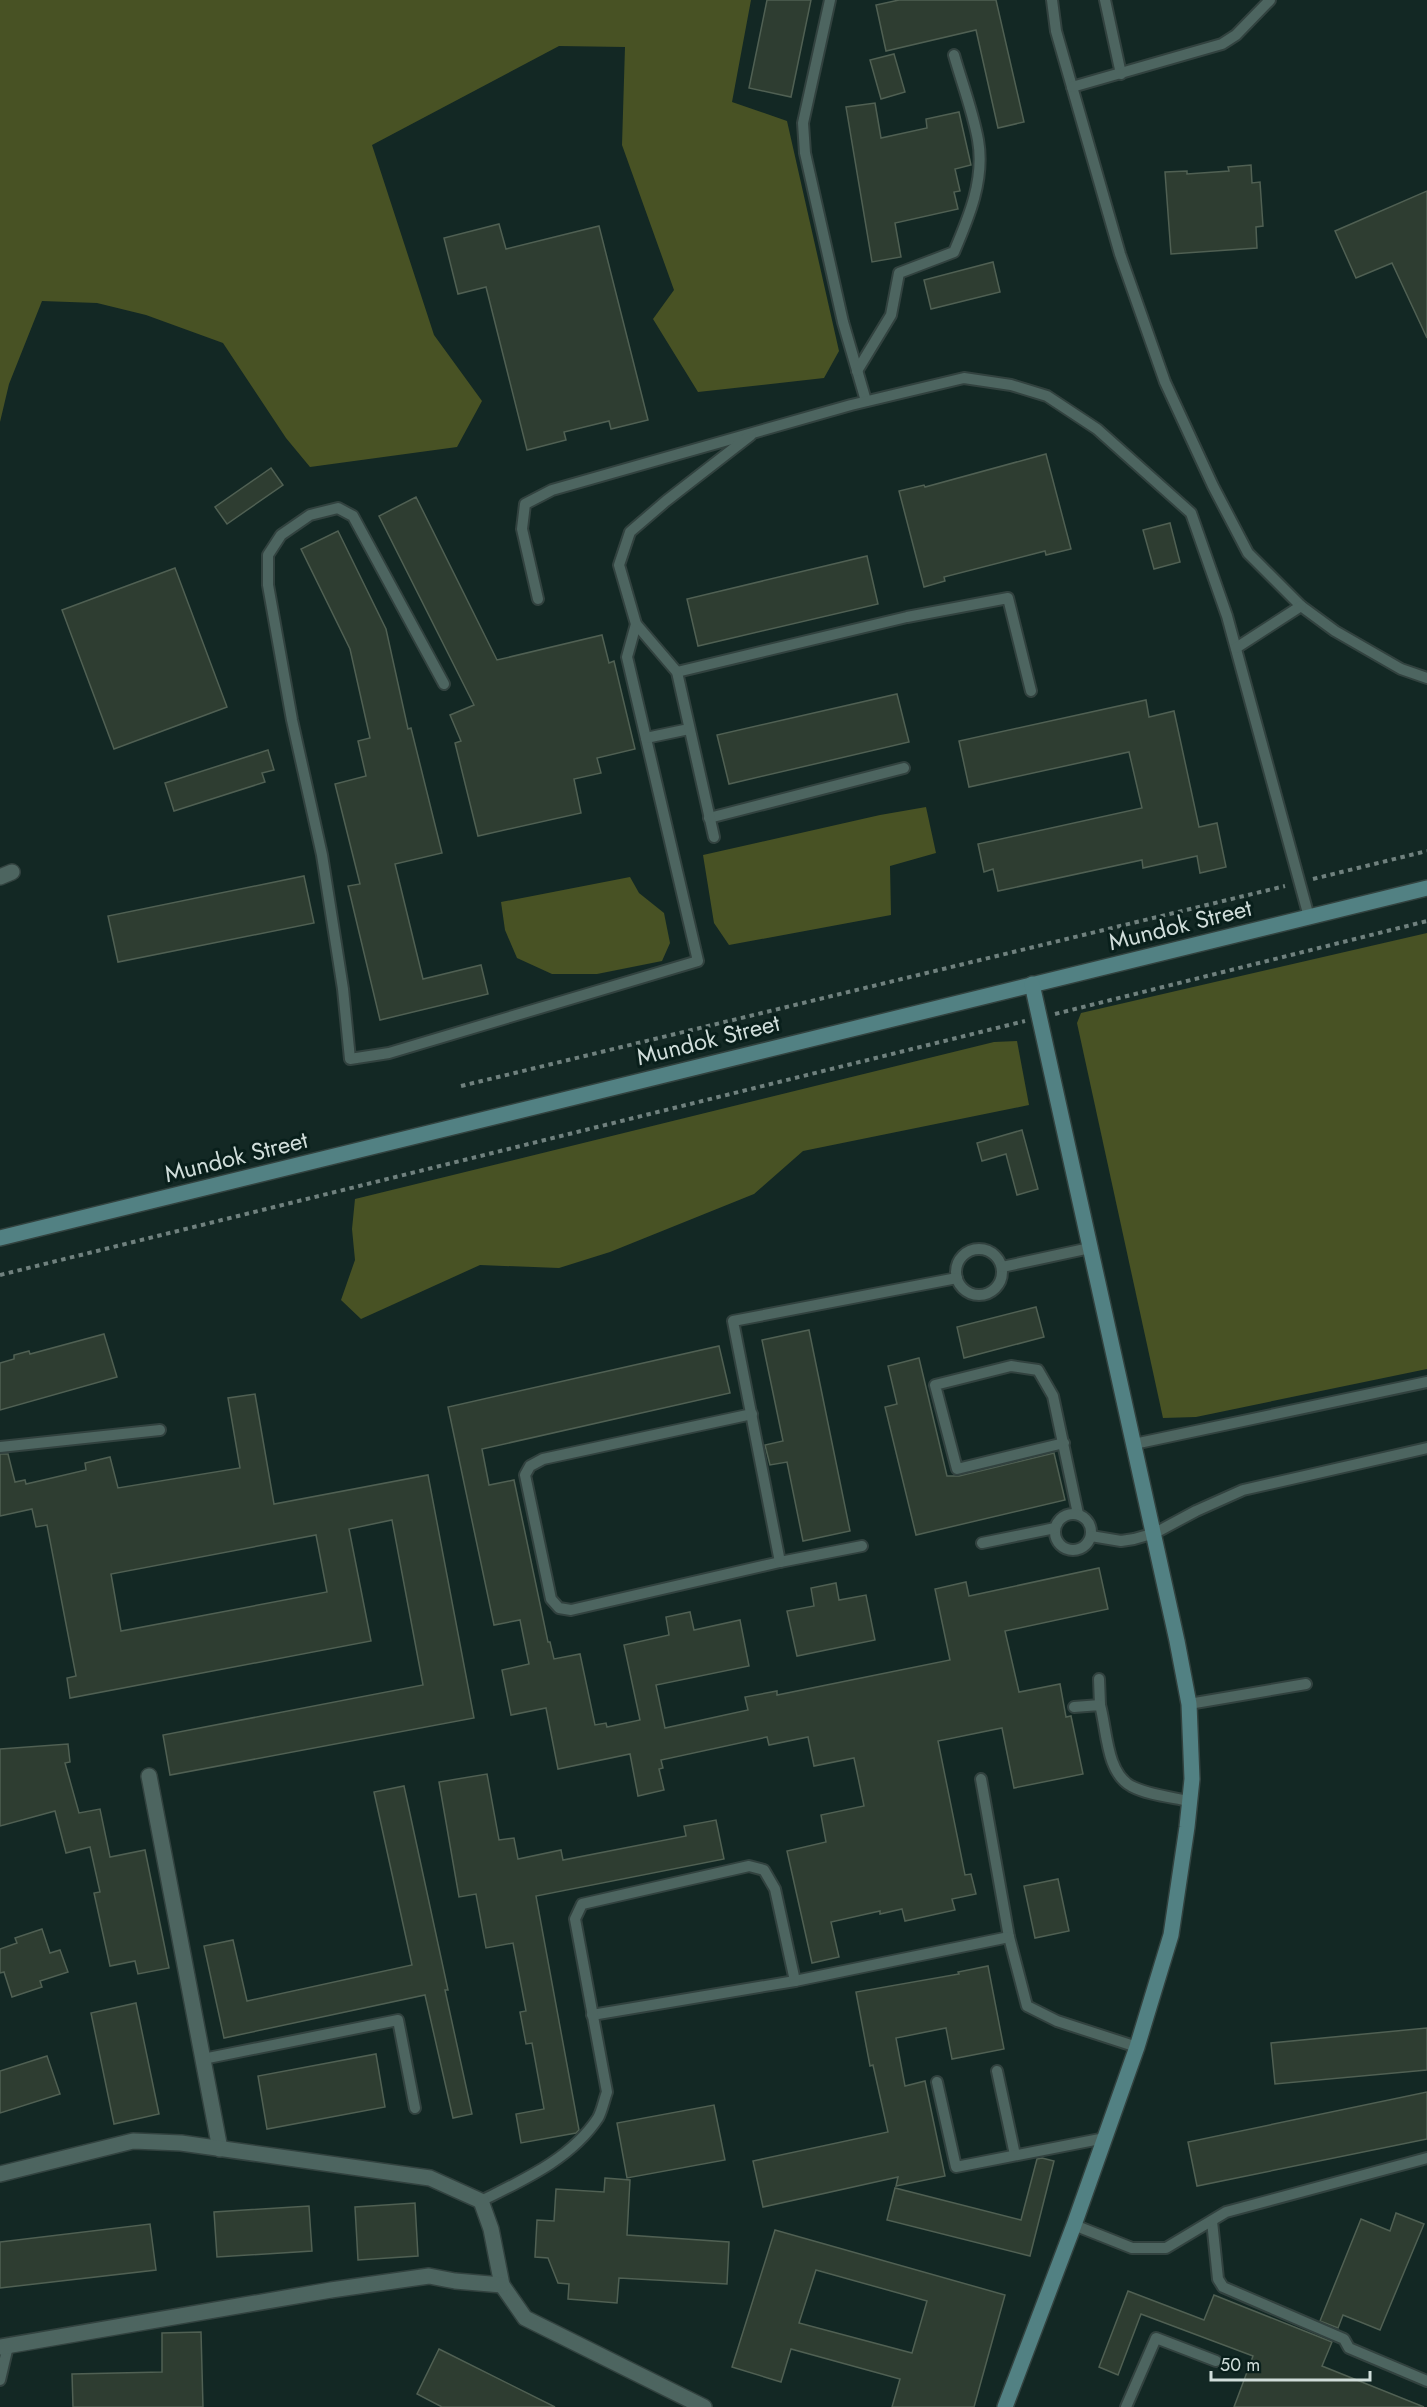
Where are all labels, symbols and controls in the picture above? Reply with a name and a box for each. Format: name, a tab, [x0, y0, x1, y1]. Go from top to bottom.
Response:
street label: Mundok Street	[1105, 890, 1255, 959]
street label: Mundok Street	[633, 1005, 783, 1074]
street label: Mundok Street	[161, 1122, 311, 1191]
scale bar	[1211, 2344, 1370, 2382]
text: 50 m	[1220, 2352, 1260, 2378]

